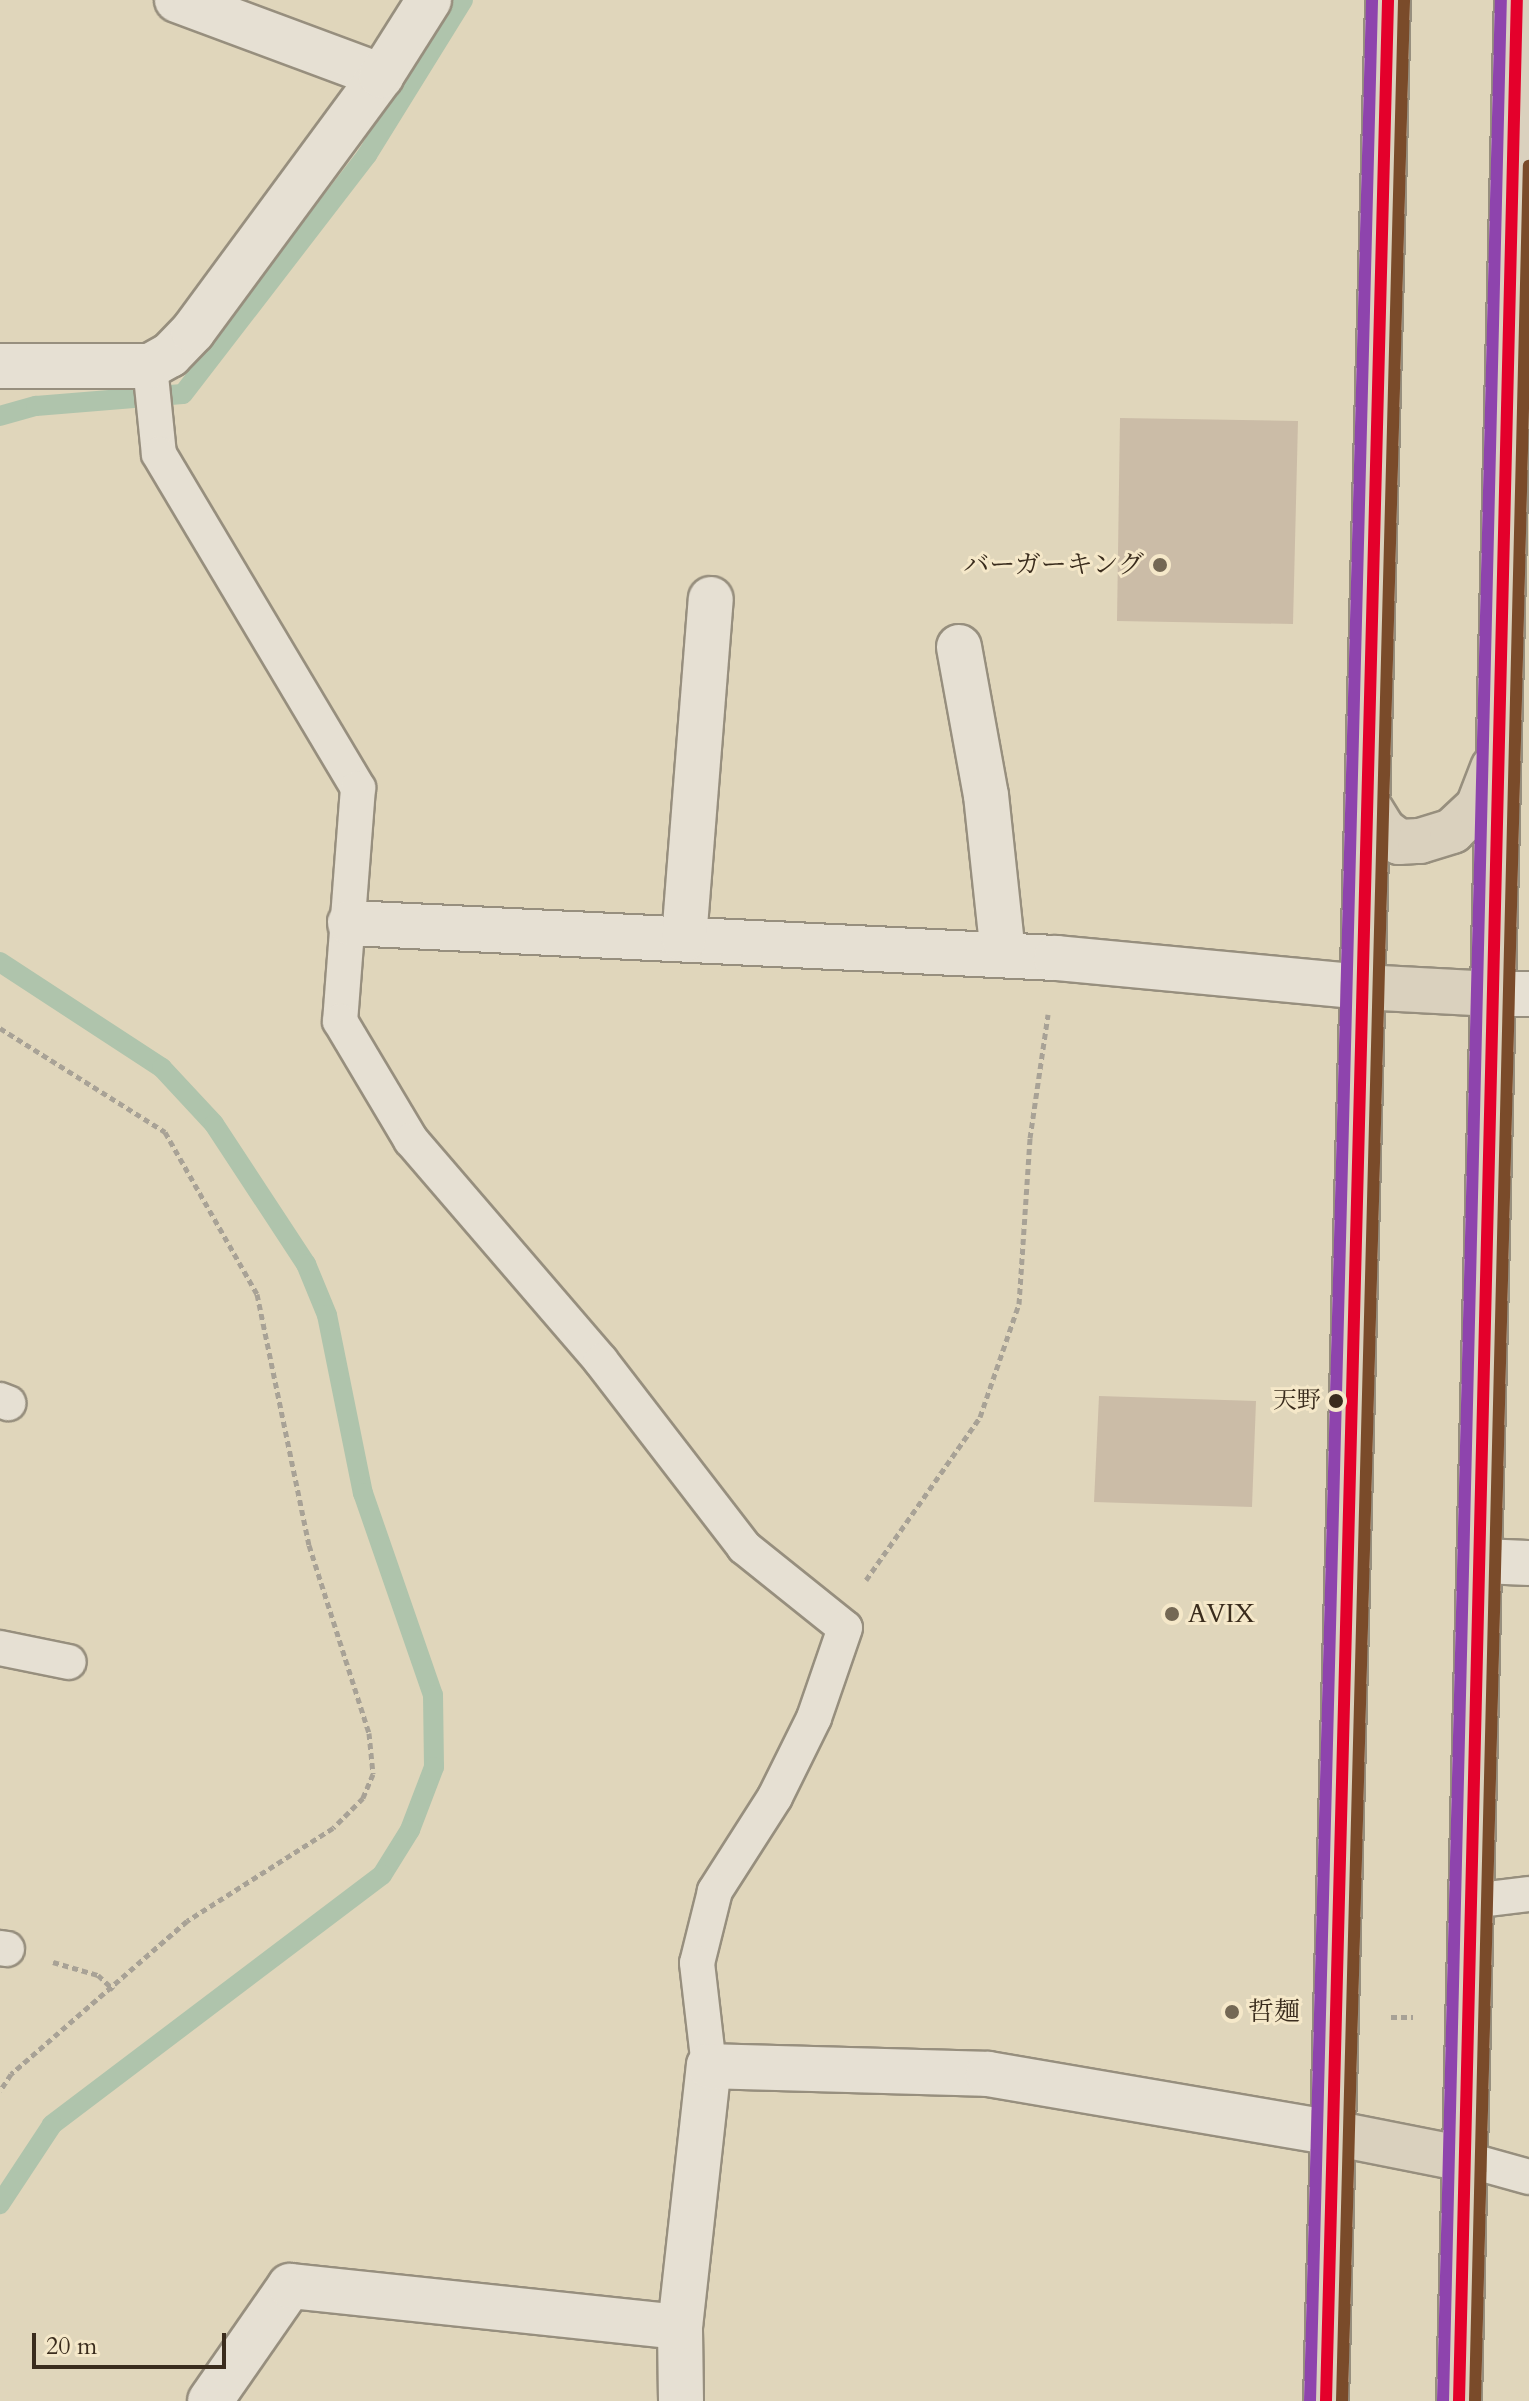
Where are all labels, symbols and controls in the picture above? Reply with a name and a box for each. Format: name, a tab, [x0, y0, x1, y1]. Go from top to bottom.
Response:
place label: バーガーキング	[962, 549, 1144, 581]
marker: バーガーキング	[1151, 556, 1169, 574]
place label: 天野	[1273, 1387, 1321, 1415]
marker: 天野	[1328, 1393, 1344, 1409]
place label: AVIX	[1188, 1598, 1255, 1630]
marker: AVIX	[1163, 1605, 1181, 1623]
place label: 哲麺	[1248, 1996, 1300, 2028]
marker: 哲麺	[1223, 2003, 1241, 2021]
scale bar	[36, 2317, 230, 2367]
text: 20 m	[46, 2330, 97, 2363]

